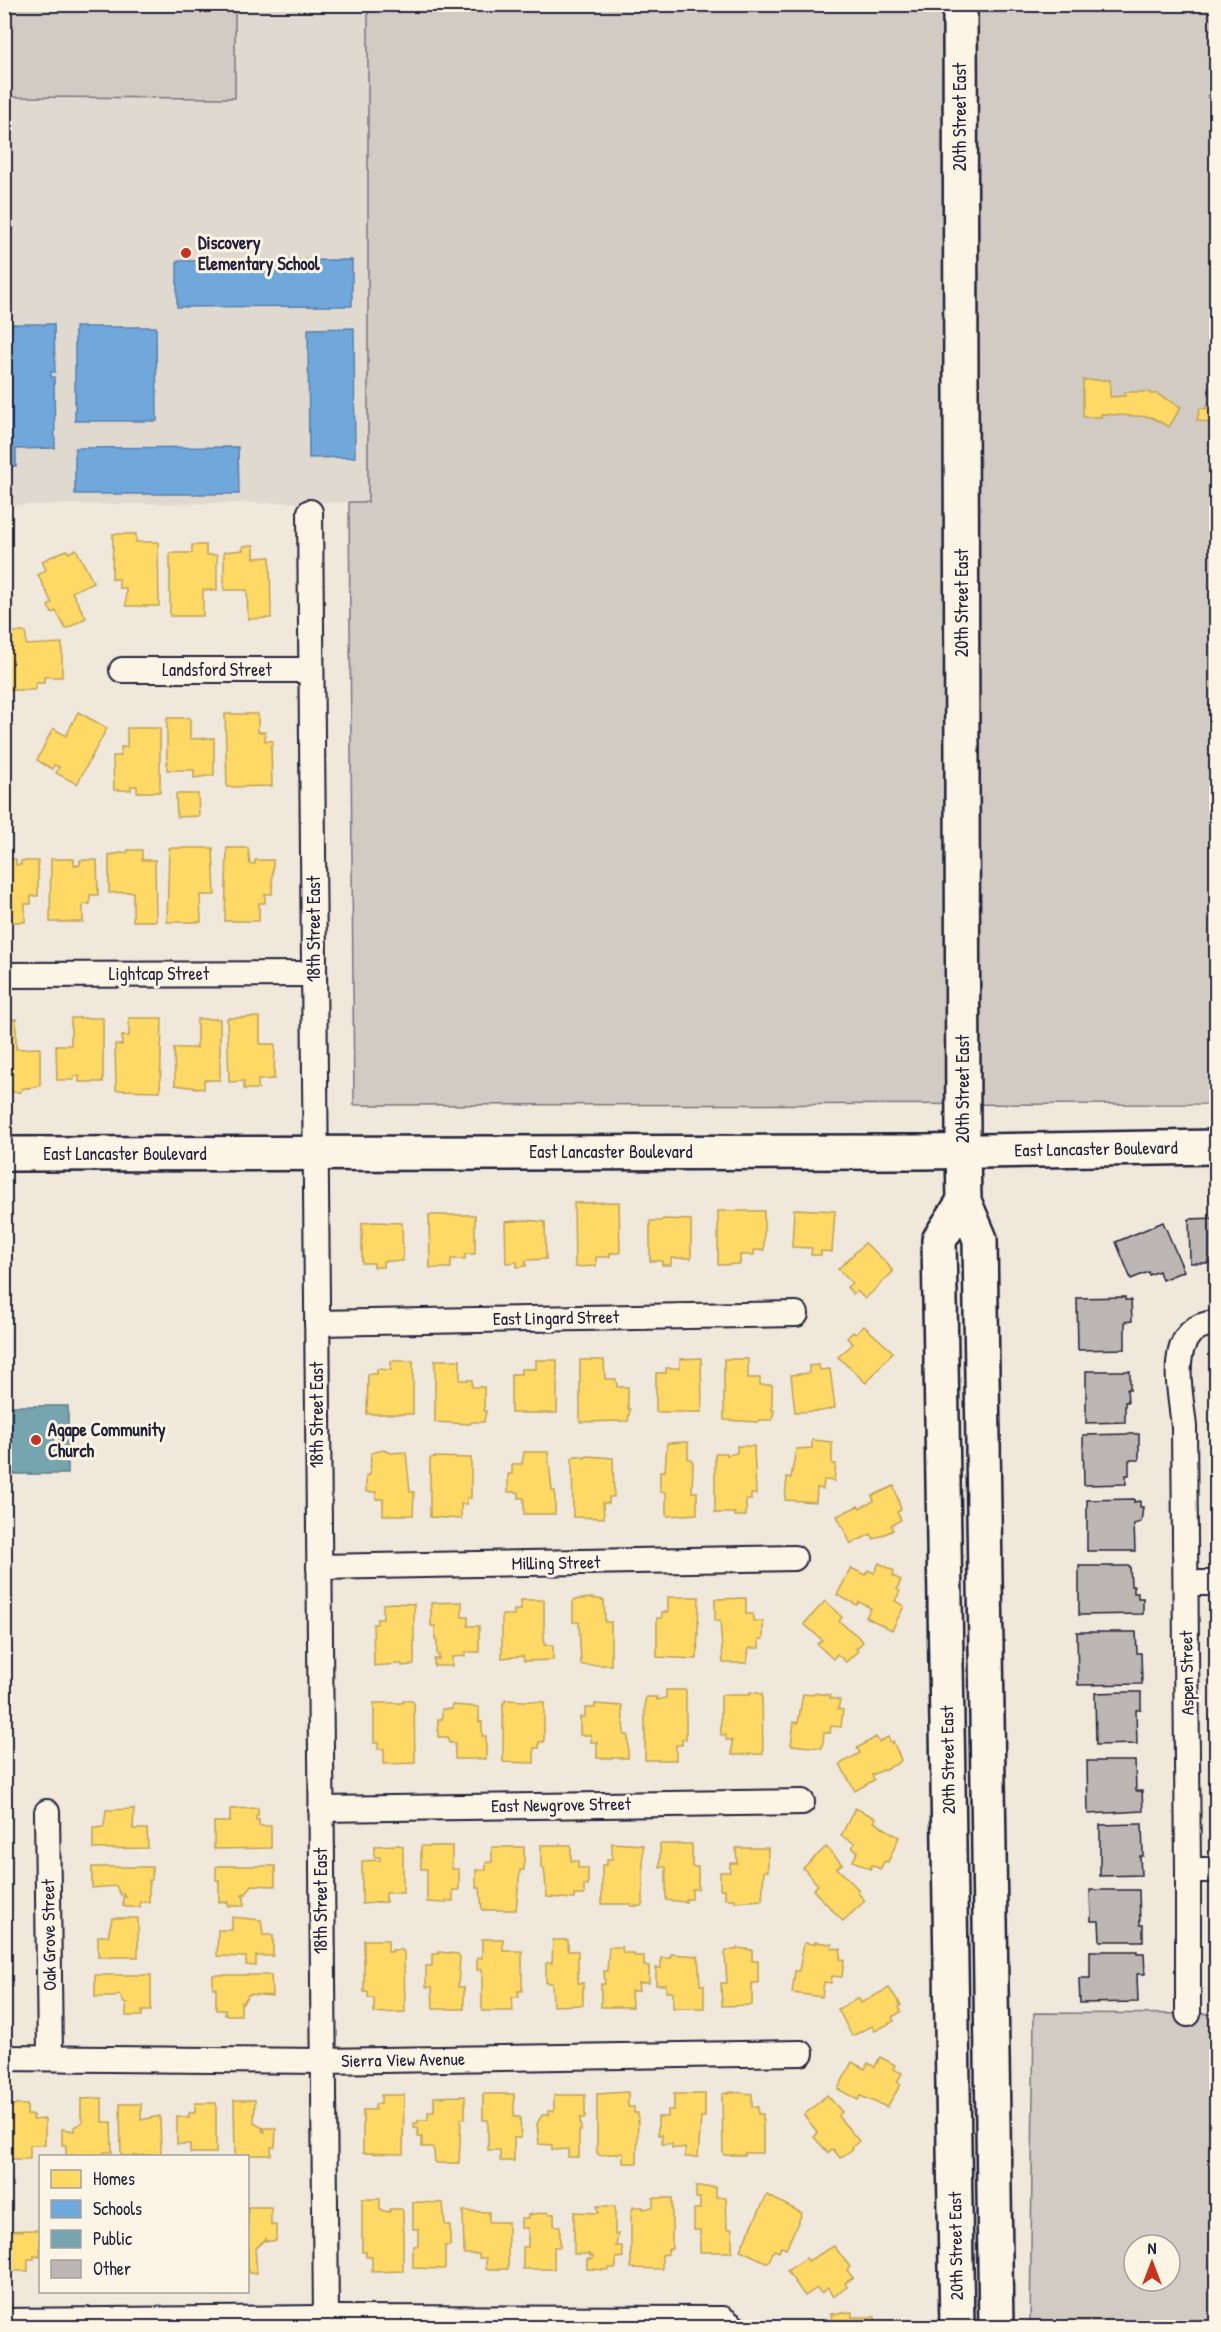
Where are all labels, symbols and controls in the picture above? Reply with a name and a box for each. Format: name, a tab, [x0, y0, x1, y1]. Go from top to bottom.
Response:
street label: 20th Street East	[947, 62, 972, 171]
place label: Discovery Elementary School	[198, 230, 321, 277]
marker: Discovery Elementary School	[179, 246, 193, 260]
street label: 20th Street East	[949, 548, 974, 657]
street label: Landsford Street	[162, 657, 273, 682]
street label: 18th Street East	[301, 875, 326, 982]
street label: Lightcap Street	[109, 961, 210, 986]
street label: 20th Street East	[950, 1034, 975, 1143]
street label: East Lancaster Boulevard	[1014, 1135, 1178, 1162]
street label: East Lancaster Boulevard	[529, 1139, 693, 1164]
street label: East Lancaster Boulevard	[43, 1141, 207, 1166]
street label: East Lingard Street	[493, 1304, 620, 1331]
street label: 18th Street East	[304, 1361, 329, 1468]
place label: Agape Community Church	[48, 1417, 166, 1463]
marker: Agape Community Church	[29, 1433, 43, 1447]
street label: Milling Street	[511, 1549, 601, 1576]
street label: Aspen Street	[1173, 1630, 1200, 1716]
street label: 20th Street East	[934, 1705, 961, 1814]
street label: East Newgrove Street	[491, 1791, 632, 1818]
street label: 18th Street East	[308, 1847, 333, 1954]
street label: Oak Grove Street	[35, 1878, 62, 1991]
street label: Sierra View Avenue	[341, 2046, 465, 2073]
legend	[39, 2155, 249, 2293]
text: Homes	[93, 2166, 135, 2191]
street label: 20th Street East	[942, 2191, 969, 2300]
text: Schools	[93, 2196, 142, 2221]
text: Public	[93, 2226, 132, 2251]
north arrow	[1122, 2233, 1182, 2293]
text: N	[1148, 2237, 1157, 2259]
text: Other	[93, 2256, 131, 2281]

